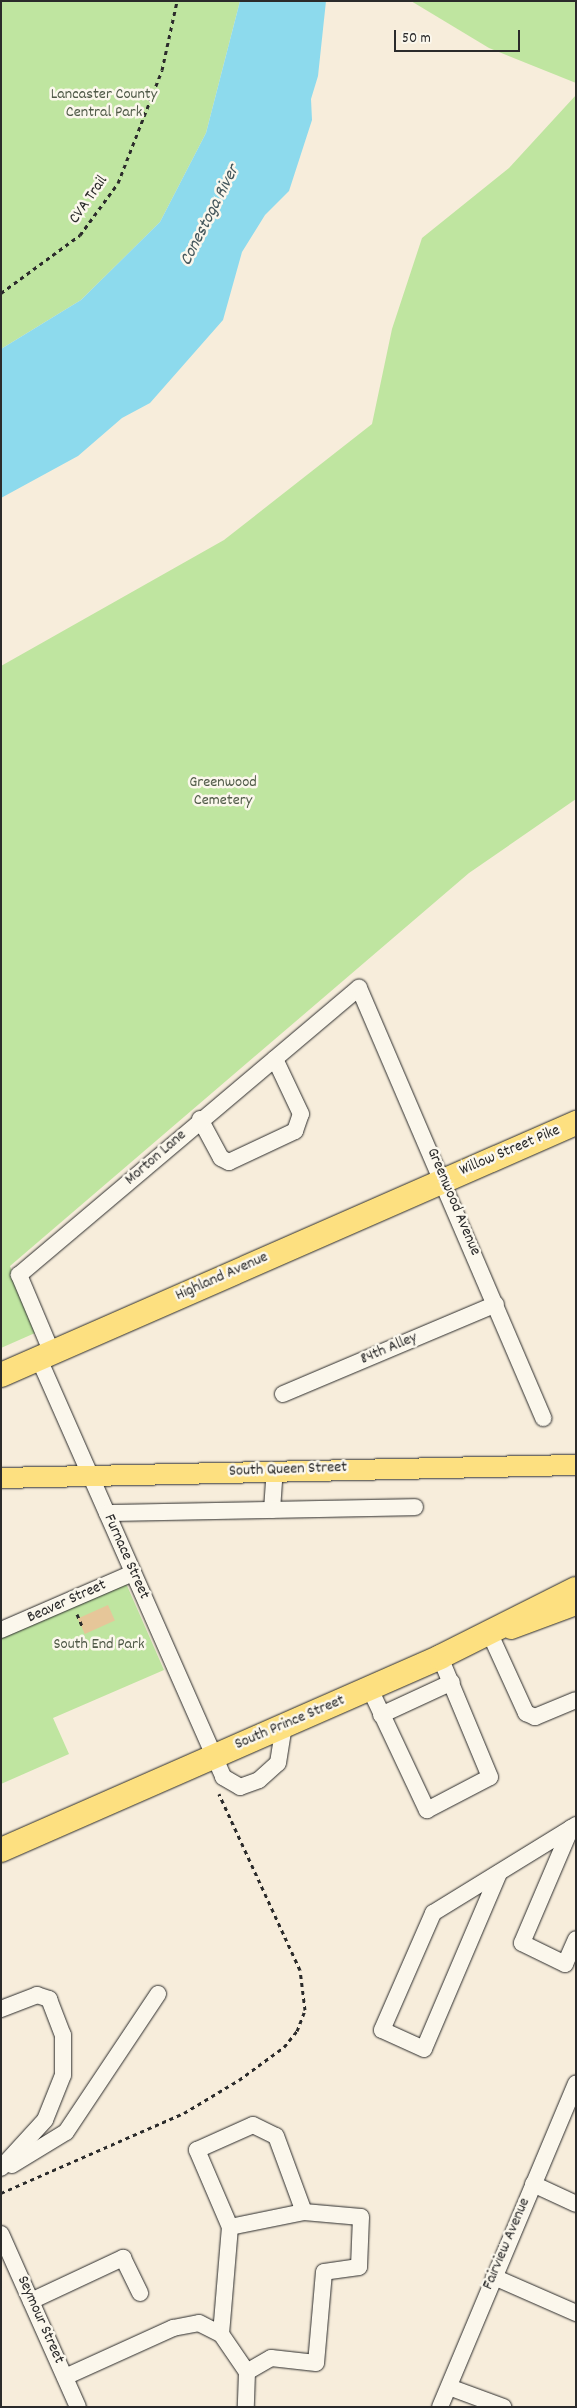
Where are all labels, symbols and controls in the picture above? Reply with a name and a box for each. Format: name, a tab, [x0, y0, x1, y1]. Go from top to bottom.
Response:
scale bar	[397, 20, 523, 52]
text: 50 m	[402, 28, 431, 50]
park label: Lancaster County Central Park	[51, 85, 157, 123]
water label: Conestoga River	[176, 162, 246, 270]
street label: CVA Trail	[65, 172, 113, 228]
park label: Greenwood Cemetery	[189, 773, 257, 811]
street label: Willow Street Pike	[457, 1121, 563, 1181]
street label: Morton Lane	[121, 1126, 191, 1190]
street label: Greenwood Avenue	[422, 1145, 484, 1259]
street label: Highland Avenue	[173, 1248, 271, 1306]
street label: 84th Alley	[358, 1328, 420, 1370]
street label: South Queen Street	[229, 1458, 347, 1482]
street label: Furnace Street	[99, 1512, 153, 1602]
street label: Beaver Street	[25, 1576, 109, 1628]
park label: South End Park	[53, 1635, 145, 1655]
street label: South Prince Street	[232, 1691, 348, 1755]
street label: Fairview Avenue	[479, 2195, 535, 2293]
street label: Seymour Street	[12, 2273, 68, 2367]

